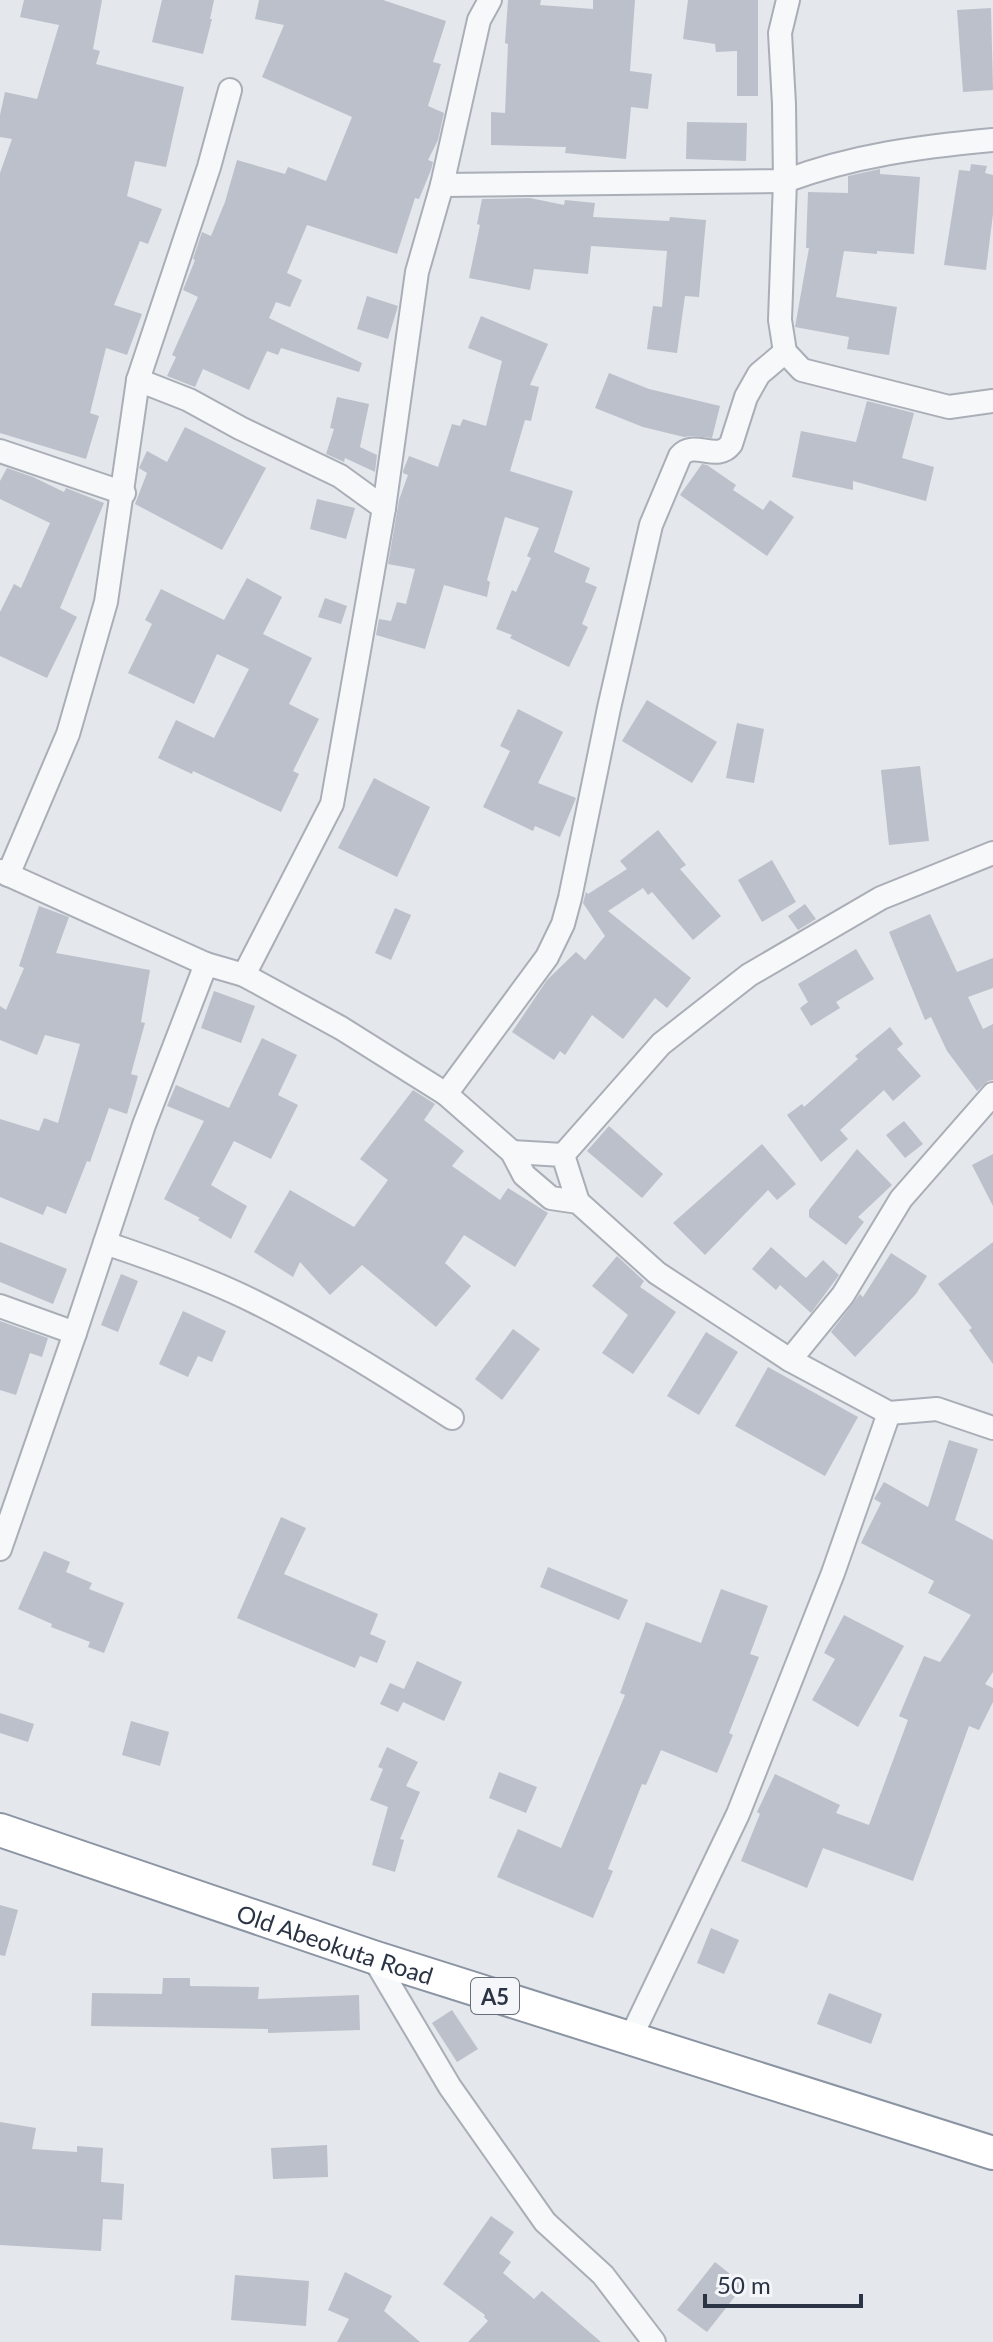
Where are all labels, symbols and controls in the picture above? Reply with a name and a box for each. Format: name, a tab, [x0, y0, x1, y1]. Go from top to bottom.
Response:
street label: Old Abeokuta Road	[233, 1897, 437, 1990]
road number: A5	[471, 1978, 519, 2014]
scale bar	[705, 2258, 861, 2308]
text: 50 m	[717, 2270, 771, 2299]

